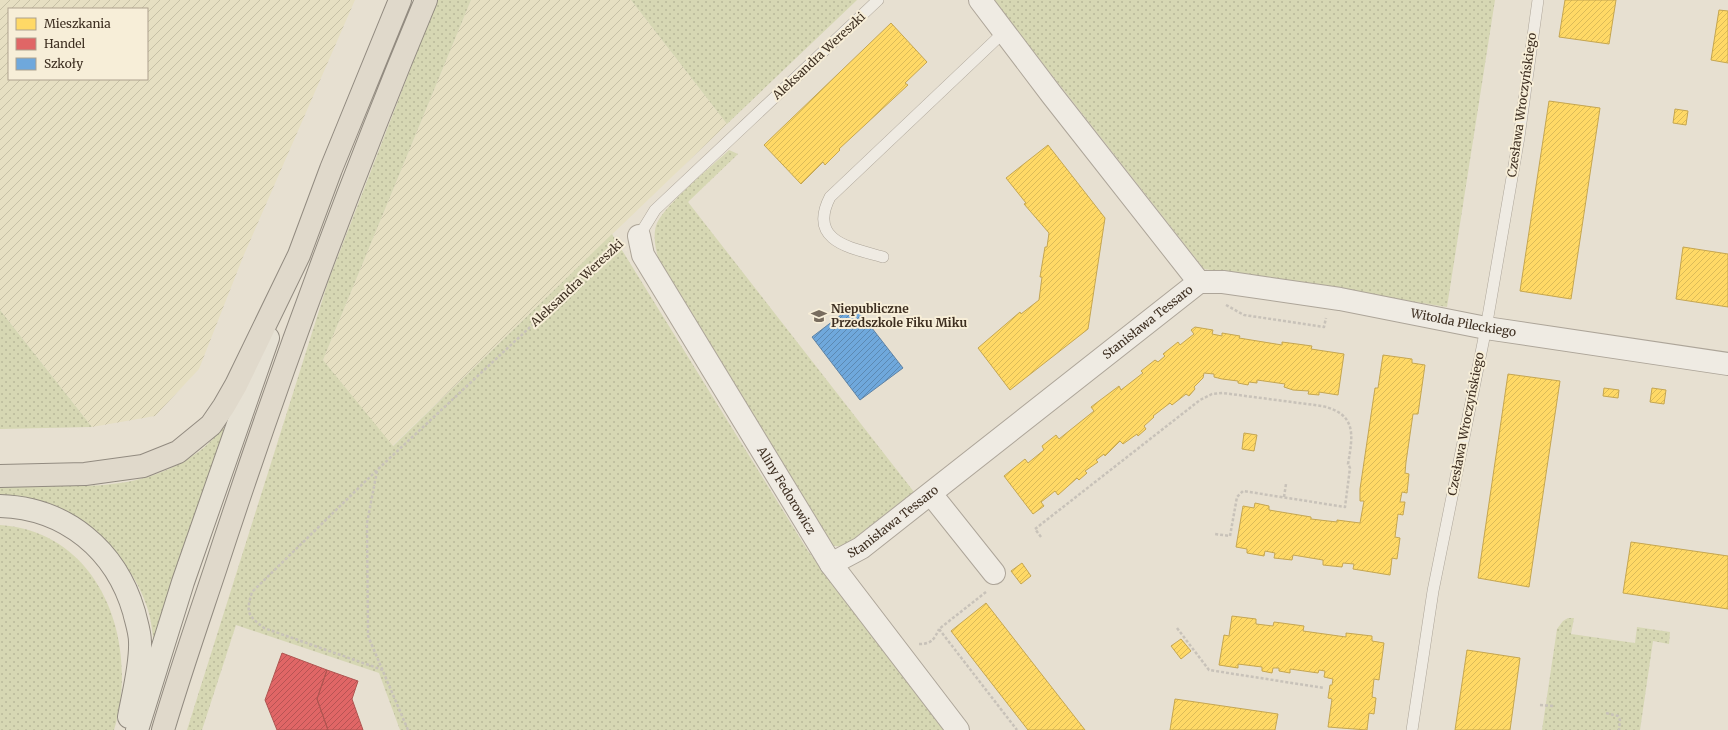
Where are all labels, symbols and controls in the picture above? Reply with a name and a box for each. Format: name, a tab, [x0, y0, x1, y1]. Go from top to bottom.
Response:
legend	[8, 8, 148, 80]
street label: Aleksandra Wereszki	[768, 9, 868, 103]
text: Mieszkania	[44, 16, 111, 31]
street label: Czesława Wroczyńskiego	[1504, 32, 1539, 178]
text: Handel	[44, 36, 86, 51]
text: Szkoły	[44, 56, 83, 71]
street label: Aleksandra Wereszki	[526, 236, 626, 330]
street label: Stanisława Tessaro	[1099, 282, 1196, 362]
place label: Niepubliczne Przedszkole Fiku Miku	[831, 301, 967, 330]
street label: Witolda Pileckiego	[1409, 305, 1517, 339]
school or university icon: Niepubliczne Przedszkole Fiku Miku	[810, 307, 828, 325]
street label: Czesława Wroczyńskiego	[1444, 351, 1487, 497]
street label: Aliny Fedorowicz	[754, 443, 819, 537]
street label: Stanisława Tessaro	[844, 482, 941, 561]

